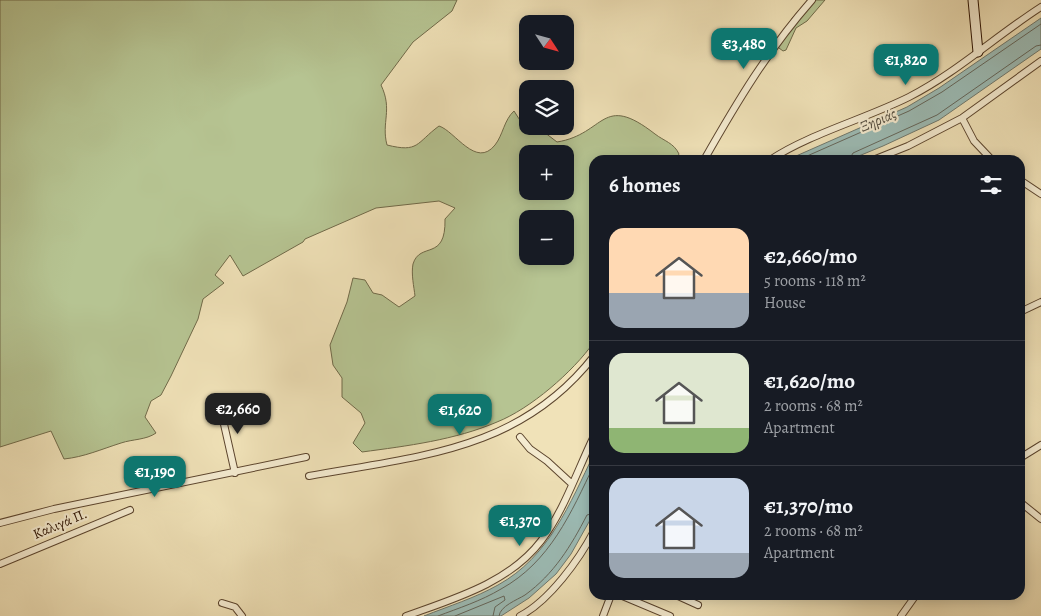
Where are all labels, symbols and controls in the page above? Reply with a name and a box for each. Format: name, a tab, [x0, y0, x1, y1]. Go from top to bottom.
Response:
north arrow	[519, 15, 574, 70]
map controls	[519, 15, 574, 265]
pin: €3,480	[703, 28, 785, 70]
text: €3,480	[722, 33, 766, 55]
pin: €1,820	[865, 44, 947, 86]
text: €1,820	[885, 49, 927, 71]
button: layers	[519, 80, 574, 135]
water label: Ξηριάς	[857, 103, 899, 137]
button: +	[519, 145, 574, 200]
text: 6 homes	[609, 171, 681, 199]
icon: filters	[977, 171, 1005, 199]
button: −	[519, 210, 574, 265]
text: €2,660/mo	[764, 242, 857, 270]
icon: home	[649, 248, 709, 308]
text: 5 rooms · 118 m²	[764, 270, 866, 292]
text: House	[764, 292, 806, 314]
text: €1,620/mo	[764, 367, 855, 395]
icon: home	[649, 373, 709, 433]
pin: €2,660	[197, 392, 279, 435]
pin: €1,620	[419, 394, 501, 436]
text: 2 rooms · 68 m²	[764, 395, 863, 417]
text: €2,660	[216, 398, 260, 420]
text: €1,620	[439, 399, 481, 421]
text: Apartment	[764, 417, 835, 439]
pin: €1,190	[114, 456, 196, 498]
text: €1,190	[135, 461, 175, 483]
text: €1,370/mo	[764, 492, 853, 520]
icon: home	[649, 498, 709, 558]
street label: Καλιγά Π.	[30, 504, 90, 544]
pin: €1,370	[479, 504, 561, 547]
text: €1,370	[500, 510, 540, 532]
text: 2 rooms · 68 m²	[764, 520, 863, 542]
text: Apartment	[764, 542, 835, 564]

